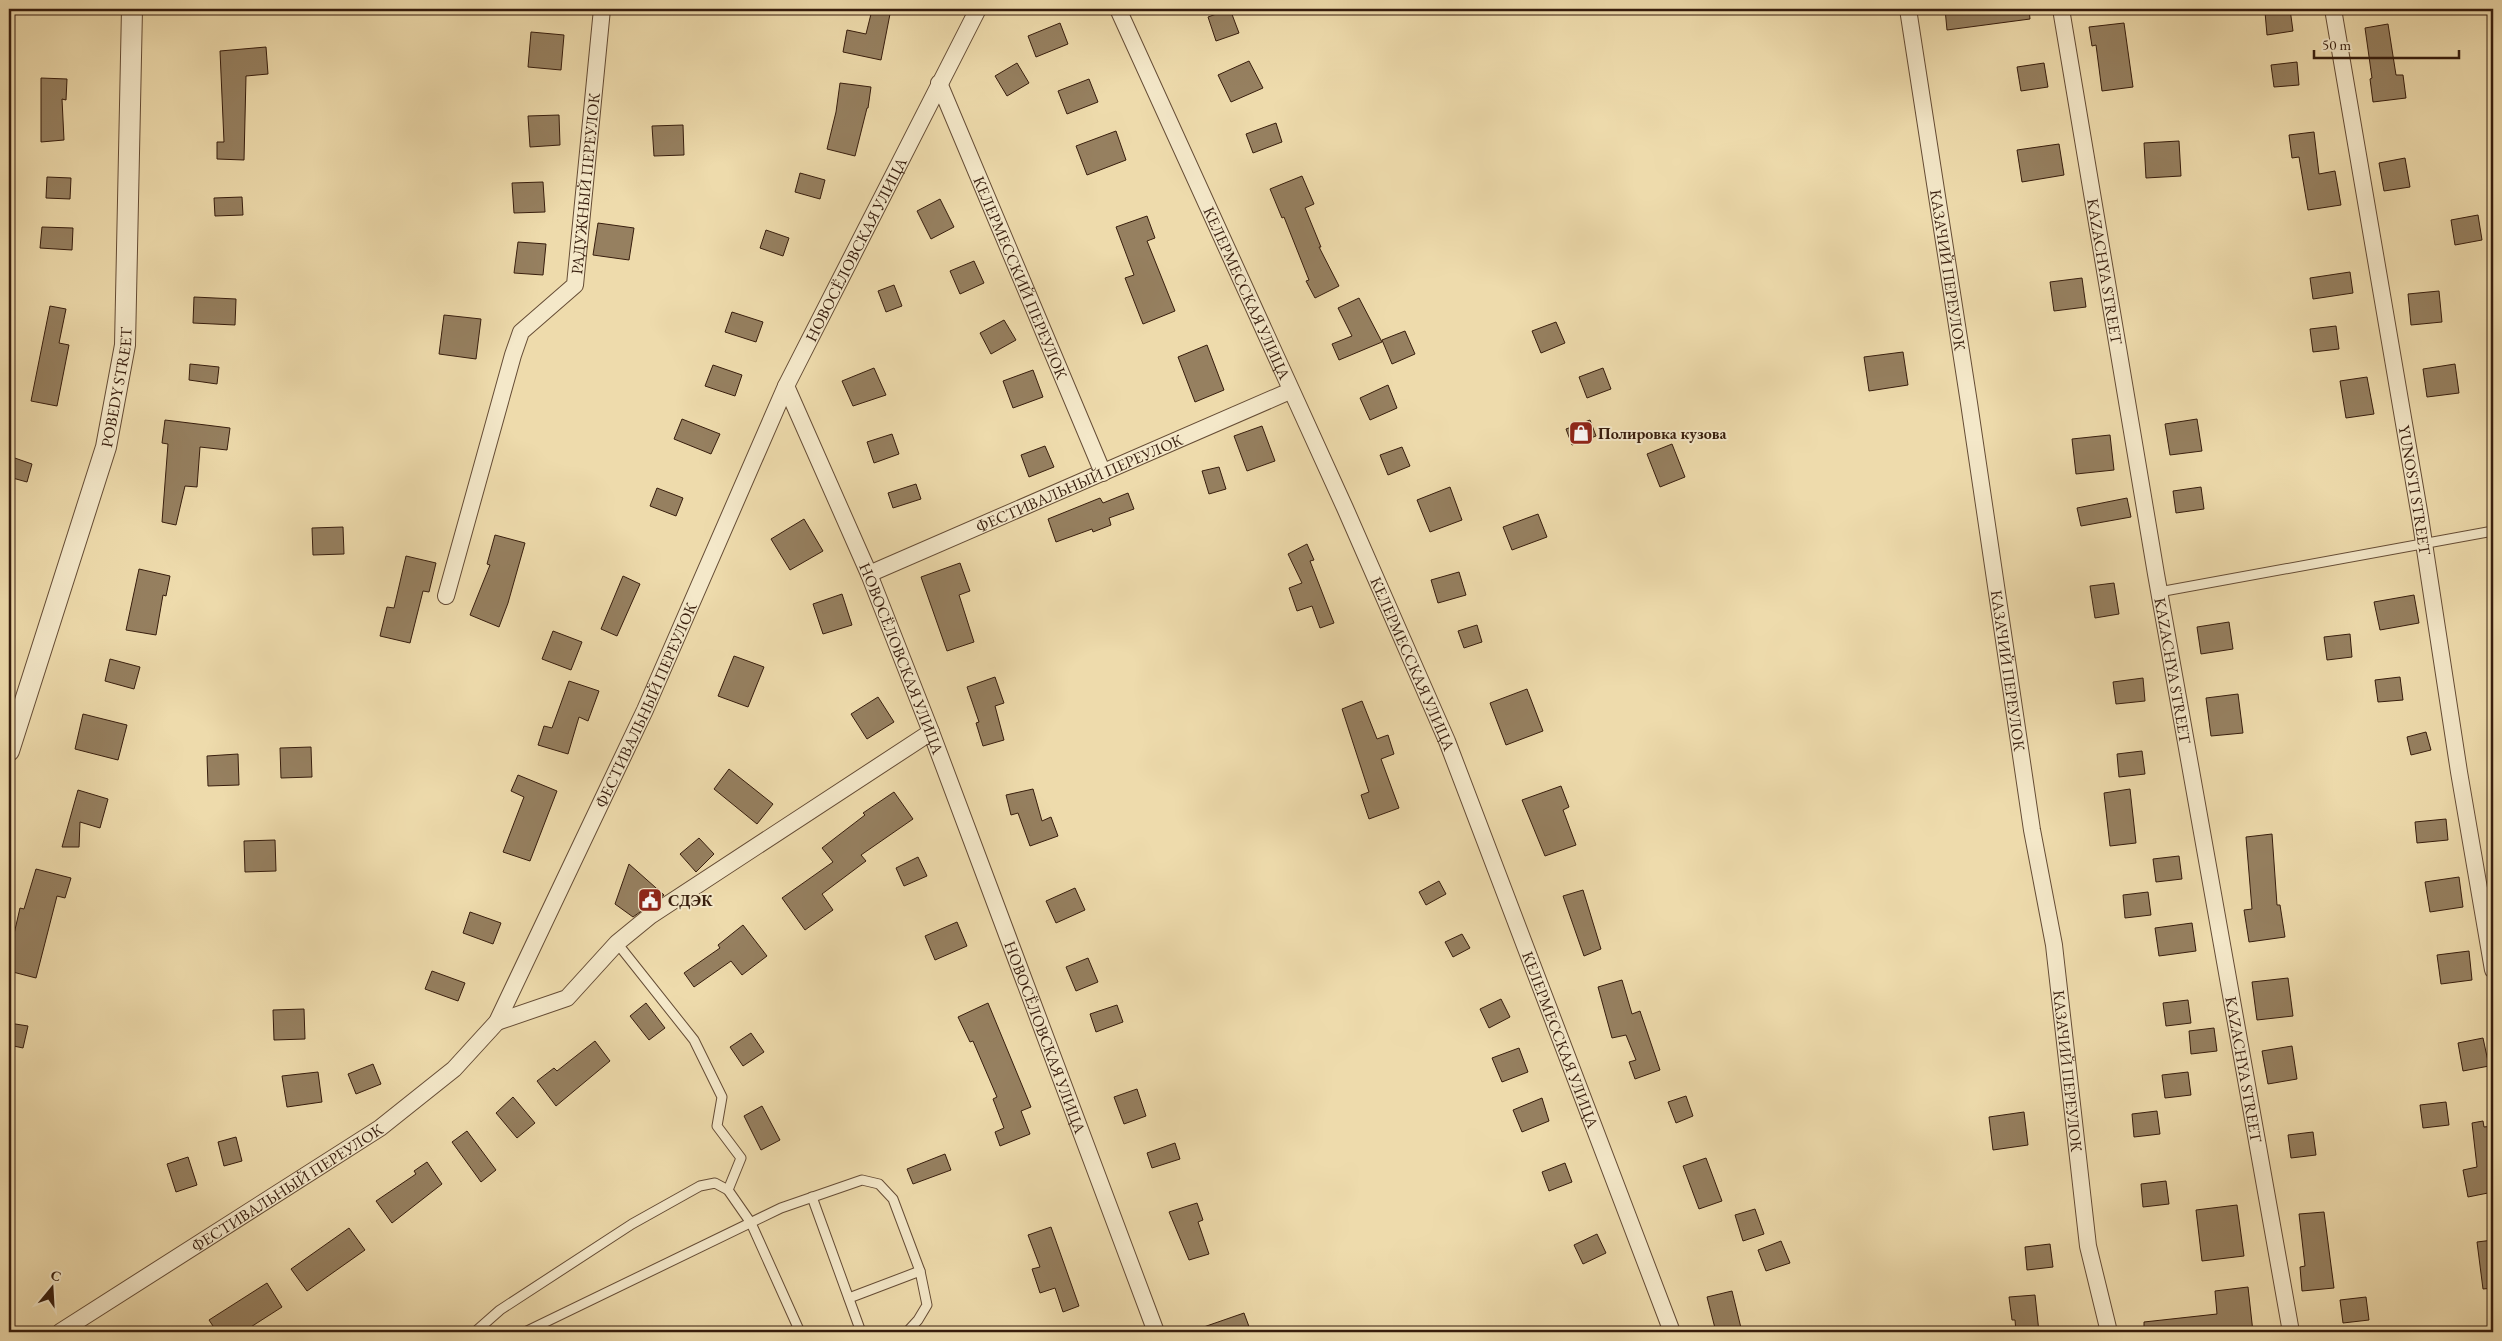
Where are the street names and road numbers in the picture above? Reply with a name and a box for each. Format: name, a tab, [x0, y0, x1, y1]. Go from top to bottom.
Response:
street label: РАДУЖНЫЙ ПЕРЕУЛОК	[566, 91, 604, 275]
street label: НОВОСЁЛОВСКАЯ УЛИЦА	[800, 153, 912, 345]
street label: КЕЛЕРМЕССКИЙ ПЕРЕУЛОК	[969, 173, 1073, 382]
street label: КАЗАЧИЙ ПЕРЕУЛОК	[1926, 188, 1971, 352]
street label: KAZACHYA STREET	[2083, 197, 2128, 346]
street label: КЕЛЕРМЕССКАЯ УЛИЦА	[1199, 203, 1296, 384]
street label: POBEDY STREET	[96, 326, 136, 449]
street label: YUNOSTI STREET	[2394, 424, 2436, 557]
street label: ФЕСТИВАЛЬНЫЙ ПЕРЕУЛОК	[972, 428, 1186, 537]
street label: НОВОСЁЛОВСКАЯ УЛИЦА	[855, 559, 949, 758]
street label: КЕЛЕРМЕССКАЯ УЛИЦА	[1366, 573, 1460, 754]
street label: КАЗАЧИЙ ПЕРЕУЛОК	[1986, 588, 2031, 753]
street label: KAZACHYA STREET	[2150, 596, 2197, 745]
street label: ФЕСТИВАЛЬНЫЙ ПЕРЕУЛОК	[590, 599, 701, 811]
street label: НОВОСЁЛОВСКАЯ УЛИЦА	[1000, 938, 1091, 1137]
street label: КЕЛЕРМЕССКАЯ УЛИЦА	[1517, 948, 1604, 1132]
street label: КАЗАЧИЙ ПЕРЕУЛОК	[2049, 989, 2088, 1153]
street label: KAZACHYA STREET	[2221, 995, 2268, 1144]
street label: ФЕСТИВАЛЬНЫЙ ПЕРЕУЛОК	[187, 1118, 387, 1256]

